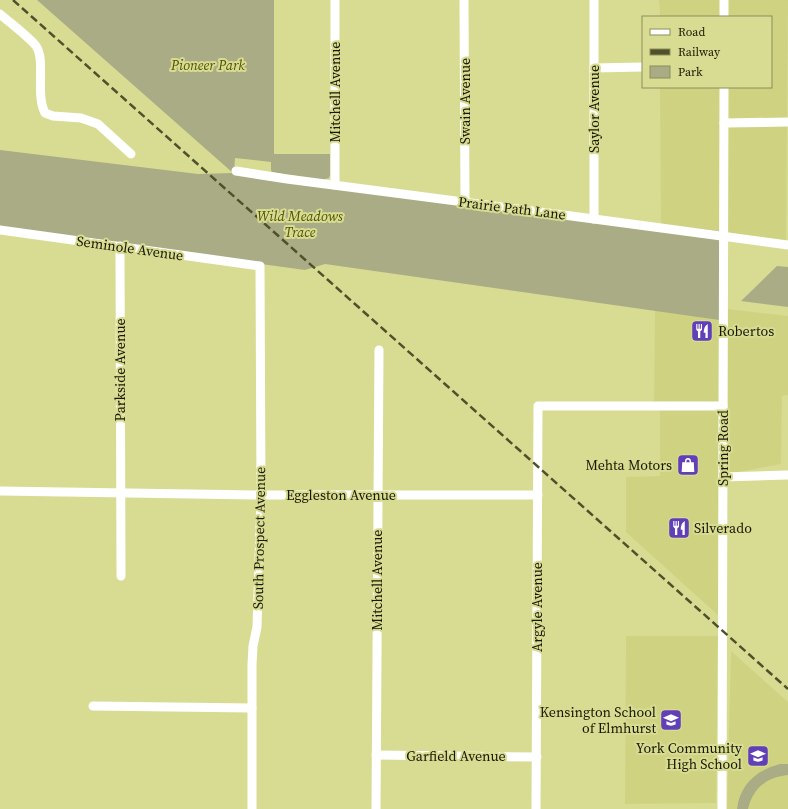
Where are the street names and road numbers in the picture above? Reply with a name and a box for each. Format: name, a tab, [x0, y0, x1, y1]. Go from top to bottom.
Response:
street label: Mitchell Avenue	[325, 41, 345, 143]
street label: Swain Avenue	[455, 58, 475, 144]
street label: Saylor Avenue	[584, 65, 604, 153]
street label: Prairie Path Lane	[457, 191, 567, 225]
street label: Seminole Avenue	[75, 231, 185, 265]
street label: Parkside Avenue	[110, 318, 130, 422]
street label: Spring Road	[713, 410, 733, 486]
street label: South Prospect Avenue	[248, 467, 270, 609]
street label: Eggleston Avenue	[286, 485, 396, 505]
street label: Mitchell Avenue	[367, 529, 387, 631]
street label: Argyle Avenue	[527, 562, 547, 652]
street label: Garfield Avenue	[406, 746, 506, 766]

